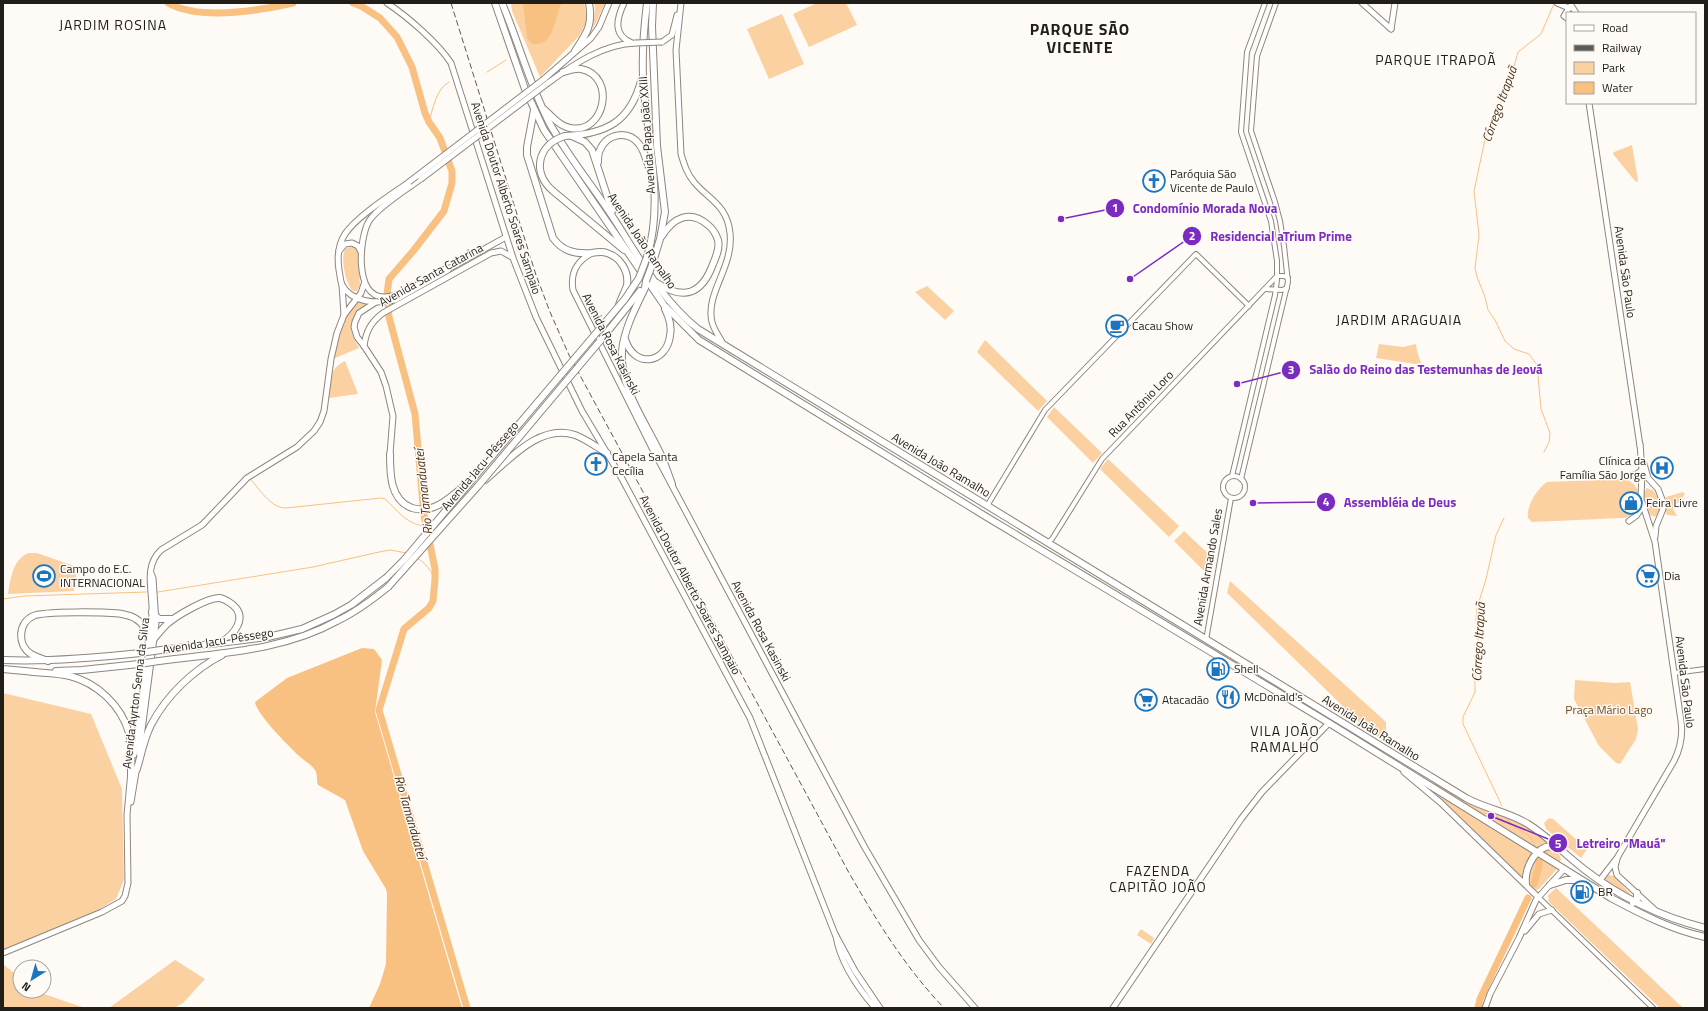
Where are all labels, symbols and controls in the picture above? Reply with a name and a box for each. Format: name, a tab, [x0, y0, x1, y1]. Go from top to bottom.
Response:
legend	[1566, 12, 1696, 104]
district label: JARDIM ROSINA	[59, 14, 167, 35]
district label: PARQUE SÃO VICENTE	[1030, 17, 1130, 59]
text: Road	[1602, 18, 1628, 37]
text: Railway	[1602, 38, 1642, 57]
district label: PARQUE ITRAPOÃ	[1375, 49, 1497, 70]
text: Park	[1602, 58, 1625, 77]
water label: Córrego Itrapuã	[1476, 62, 1522, 145]
street label: Avenida Papa João XXIII	[633, 76, 660, 194]
text: Water	[1602, 78, 1633, 97]
street label: Avenida Doutor Alberto Soares Sampaio	[466, 99, 547, 296]
place label: Paróquia São Vicente de Paulo	[1170, 164, 1254, 197]
church icon: Paróquia São Vicente de Paulo	[1141, 168, 1167, 194]
street label: Avenida João Ramalho	[603, 189, 682, 293]
callout: Condomínio Morada Nova	[1105, 196, 1286, 221]
text: 1	[1112, 198, 1118, 217]
text: Condomínio Morada Nova	[1133, 198, 1278, 218]
callout: Residencial aTrium Prime	[1182, 224, 1360, 249]
street label: Avenida São Paulo	[1610, 225, 1641, 319]
text: 2	[1189, 226, 1195, 245]
text: Residencial aTrium Prime	[1210, 226, 1352, 246]
street label: Avenida Santa Catarina	[375, 238, 486, 311]
street label: Avenida Rosa Kasinski	[578, 290, 645, 398]
district label: JARDIM ARAGUAIA	[1336, 309, 1462, 330]
cafe icon: Cacau Show	[1104, 313, 1130, 339]
place label: Cacau Show	[1132, 316, 1193, 335]
callout: Salão do Reino das Testemunhas de Jeová	[1281, 357, 1551, 382]
text: Salão do Reino das Testemunhas de Jeová	[1309, 359, 1543, 379]
text: 3	[1288, 360, 1294, 379]
street label: Rua Antônio Loro	[1104, 366, 1178, 442]
street label: Avenida Jacu-Pêssego	[436, 417, 523, 515]
street label: Avenida João Ramalho	[888, 427, 994, 502]
water label: Rio Tamanduateí	[408, 445, 437, 536]
place label: Capela Santa Cecília	[612, 447, 678, 480]
church icon: Capela Santa Cecília	[583, 451, 609, 477]
place label: Clínica da Família São Jorge	[1560, 451, 1646, 484]
hospital icon: Clínica da Família São Jorge	[1649, 455, 1675, 481]
callout: Assembléia de Deus	[1316, 490, 1464, 515]
shop icon: Feira Livre	[1618, 490, 1644, 516]
street label: Avenida Doutor Alberto Soares Sampaio	[635, 491, 746, 678]
text: 4	[1323, 492, 1330, 511]
text: Assembléia de Deus	[1344, 492, 1456, 512]
place label: Feira Livre	[1646, 493, 1698, 512]
street label: Avenida Armando Sales	[1188, 506, 1227, 627]
place label: Campo do E.C. INTERNACIONAL	[60, 559, 145, 592]
sports icon: Campo do E.C. INTERNACIONAL	[31, 563, 57, 589]
supermarket icon: Dia	[1635, 563, 1661, 589]
place label: Dia	[1664, 566, 1680, 585]
street label: Avenida Rosa Kasinski	[727, 577, 796, 685]
water label: Córrego Itrapuã	[1466, 600, 1490, 682]
street label: Avenida Ayrton Senna da Silva	[117, 616, 154, 770]
street label: Avenida Jacu-Pêssego	[161, 622, 275, 659]
street label: Avenida São Paulo	[1670, 635, 1701, 729]
fuel station icon: Shell	[1205, 656, 1231, 682]
place label: Shell	[1234, 659, 1259, 678]
restaurant icon: McDonald's	[1215, 684, 1241, 710]
supermarket icon: Atacadão	[1133, 687, 1159, 713]
place label: McDonald's	[1244, 687, 1303, 706]
place label: Atacadão	[1162, 690, 1209, 709]
street label: Avenida João Ramalho	[1319, 690, 1424, 765]
park label: Praça Mário Lago	[1565, 700, 1653, 719]
district label: VILA JOÃO RAMALHO	[1250, 720, 1320, 757]
water label: Rio Tamanduateí	[390, 773, 433, 864]
callout: Letreiro "Mauá"	[1548, 831, 1673, 856]
text: Letreiro "Mauá"	[1576, 833, 1666, 853]
text: 5	[1555, 834, 1562, 853]
district label: FAZENDA CAPITÃO JOÃO	[1109, 860, 1207, 897]
fuel station icon: BR	[1569, 879, 1595, 905]
place label: BR	[1598, 882, 1613, 901]
north arrow	[12, 959, 52, 999]
text: N	[18, 978, 34, 996]

